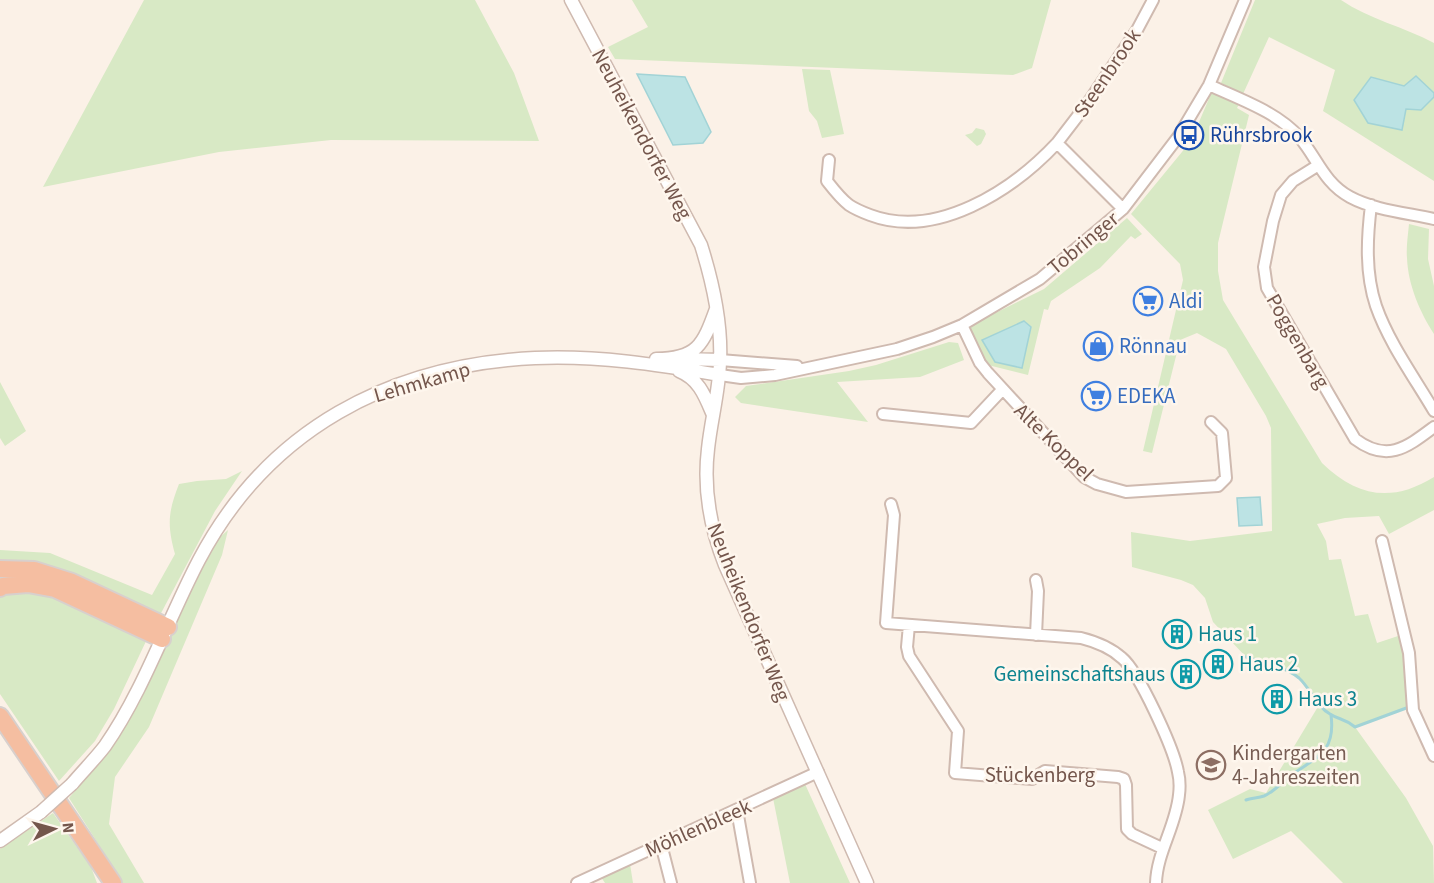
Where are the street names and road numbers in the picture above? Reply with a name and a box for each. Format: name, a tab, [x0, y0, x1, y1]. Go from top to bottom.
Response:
street label: Steenbrook	[1066, 22, 1148, 124]
street label: Neuheikendorfer Weg	[584, 43, 700, 225]
street label: Tobringer	[1041, 204, 1126, 282]
street label: Poggenbarg	[1259, 288, 1337, 394]
street label: Lehmkamp	[370, 354, 474, 410]
street label: Alte Koppel	[1007, 396, 1101, 488]
street label: Neuheikendorfer Weg	[700, 518, 799, 706]
street label: Stückenberg	[985, 760, 1096, 790]
street label: Möhlenbleek	[640, 791, 757, 865]

